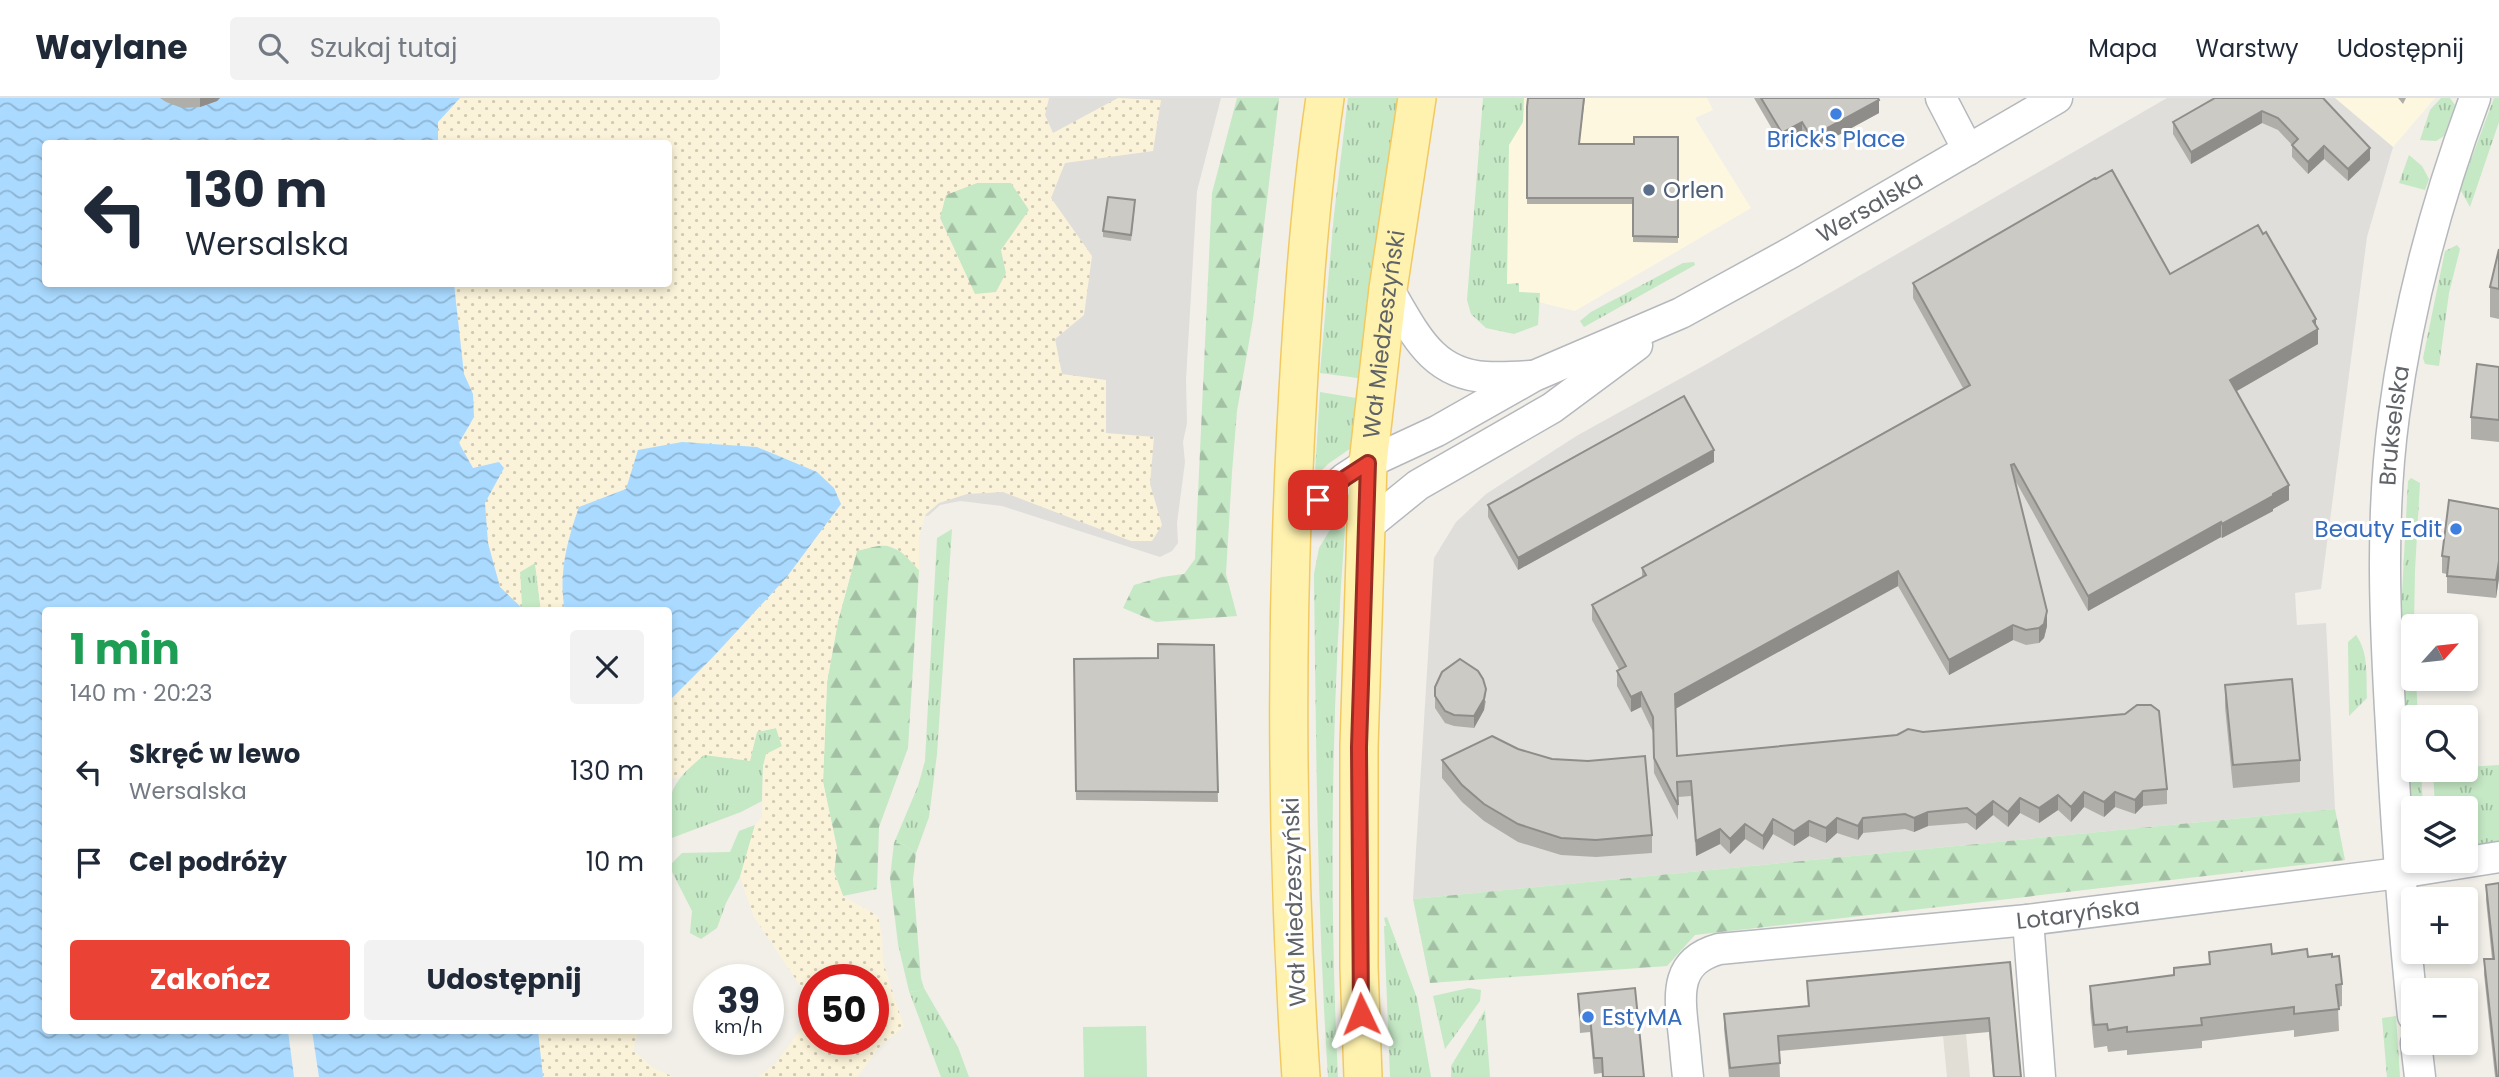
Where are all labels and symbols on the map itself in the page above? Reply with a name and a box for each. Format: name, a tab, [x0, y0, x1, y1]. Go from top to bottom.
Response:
marker: Brick's Place	[1828, 106, 1844, 122]
place label: Brick's Place	[1767, 123, 1905, 155]
street label: Wersalska	[1811, 163, 1929, 250]
place label: Orlen	[1663, 174, 1724, 206]
marker: Orlen	[1641, 182, 1657, 198]
street label: Wał Miedzeszyński	[1355, 228, 1413, 440]
street label: Brukselska	[2371, 363, 2417, 486]
pin	[1288, 470, 1348, 530]
place label: Beauty Edit	[2315, 513, 2442, 545]
marker: Beauty Edit	[2448, 521, 2464, 537]
north arrow	[2401, 614, 2478, 691]
street label: Wał Miedzeszyński	[1274, 797, 1314, 1007]
street label: Lotaryńska	[2015, 890, 2142, 937]
speed limit sign: 50	[798, 964, 889, 1055]
position arrow	[1324, 977, 1398, 1051]
place label: EstyMA	[1602, 1001, 1682, 1033]
marker: EstyMA	[1580, 1009, 1596, 1025]

